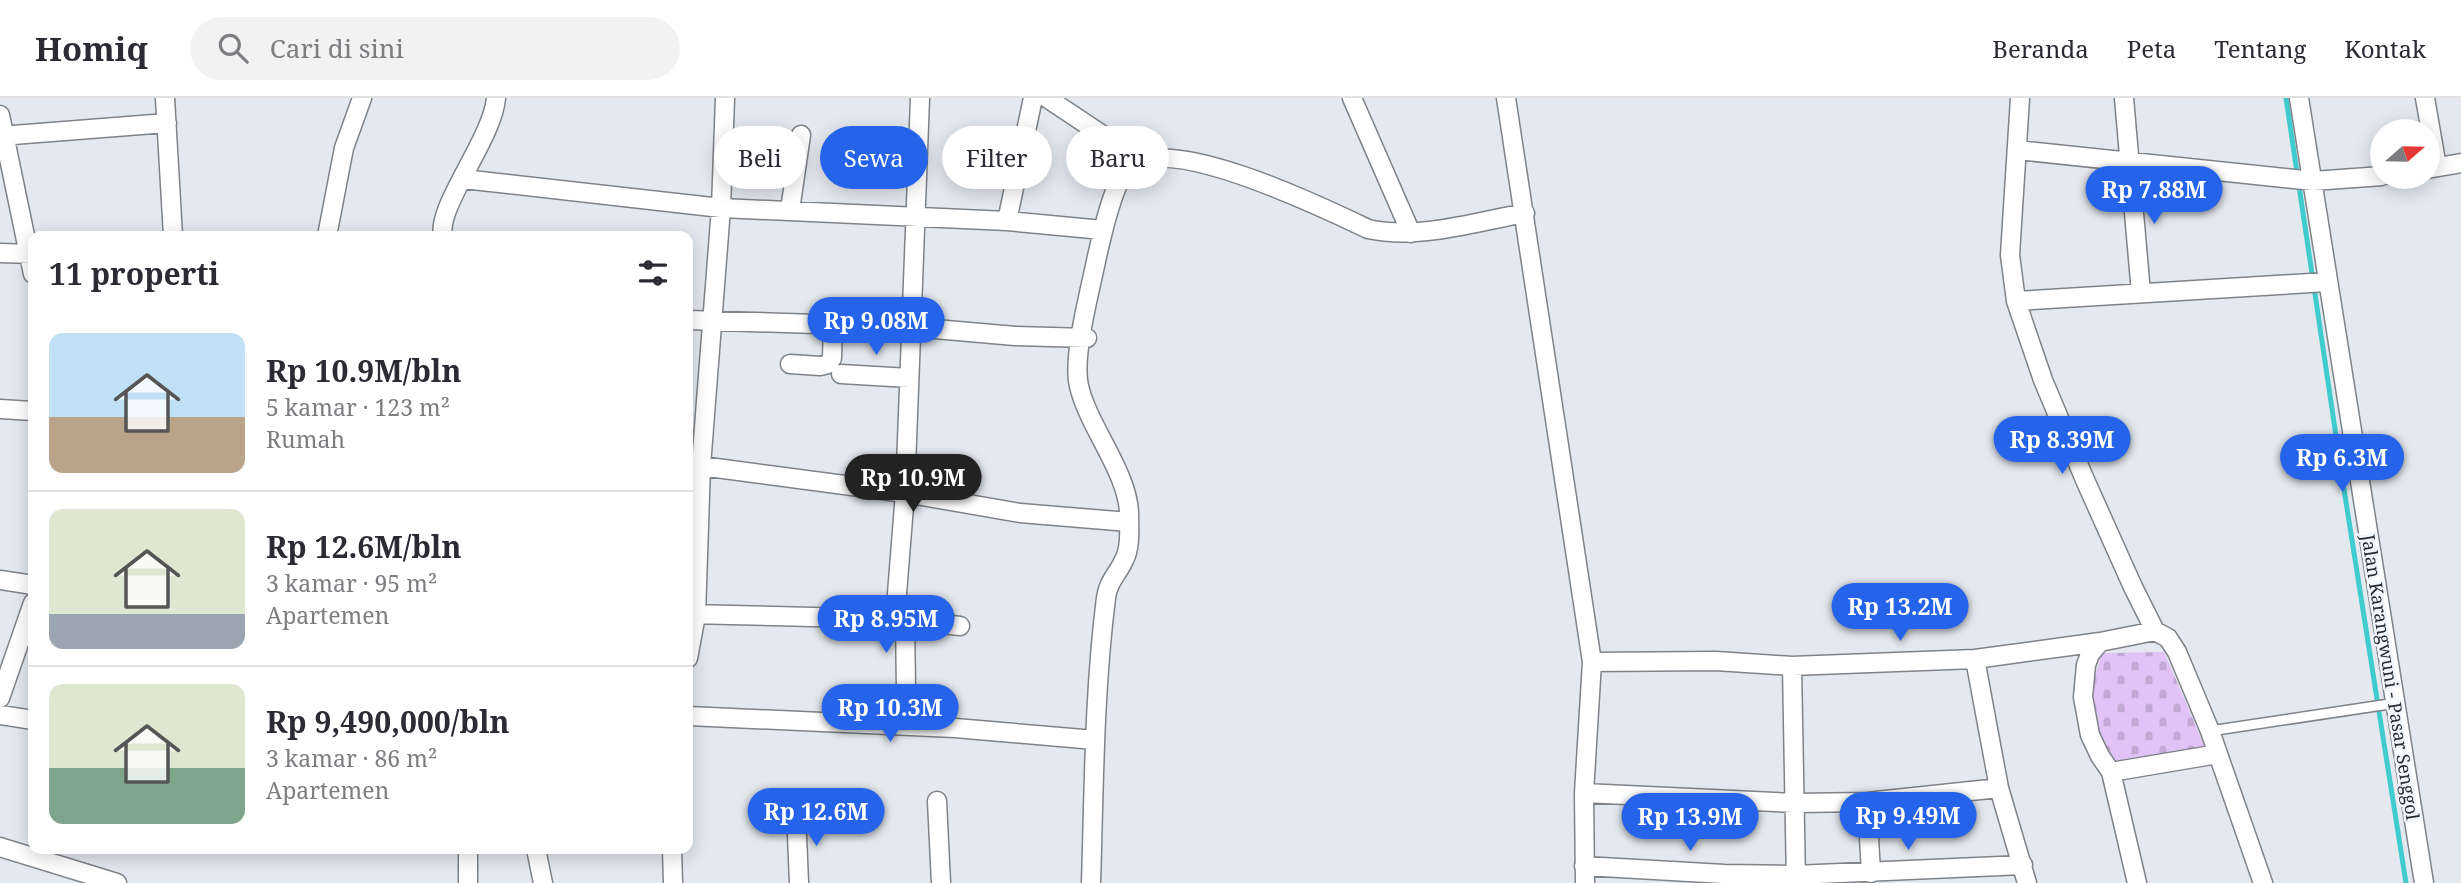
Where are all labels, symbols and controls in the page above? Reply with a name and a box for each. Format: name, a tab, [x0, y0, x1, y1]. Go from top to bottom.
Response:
search box	[190, 17, 680, 80]
text: Homiq	[35, 26, 148, 71]
icon: search	[214, 29, 252, 67]
text: Cari di sini	[270, 30, 404, 66]
text: Beranda	[1992, 32, 2089, 65]
text: Peta	[2127, 32, 2176, 65]
text: Tentang	[2214, 32, 2306, 65]
text: Kontak	[2344, 32, 2426, 65]
north arrow	[2370, 119, 2440, 189]
map controls	[2370, 119, 2440, 189]
chip: Beli	[714, 126, 806, 189]
chip: Sewa	[820, 126, 928, 189]
chip: Filter	[942, 126, 1052, 189]
chip: Baru	[1066, 126, 1169, 189]
pin: Rp 7.88M	[2082, 166, 2226, 226]
text: Rp 7.88M	[2102, 173, 2206, 205]
text: 11 properti	[49, 253, 219, 294]
icon: filters	[634, 254, 672, 292]
pin: Rp 9.08M	[804, 298, 948, 357]
text: Rp 9.08M	[824, 304, 928, 336]
text: Rp 10.9M/bln	[266, 350, 461, 391]
icon: home	[105, 361, 189, 445]
text: 5 kamar · 123 m²	[266, 391, 450, 423]
pin: Rp 8.39M	[1990, 416, 2134, 476]
text: Rumah	[266, 423, 345, 455]
text: Rp 8.39M	[2010, 423, 2114, 455]
pin: Rp 6.3M	[2277, 434, 2407, 494]
text: Rp 6.3M	[2296, 441, 2388, 473]
pin: Rp 10.9M	[841, 454, 985, 514]
text: Rp 10.9M	[861, 461, 965, 493]
text: Rp 12.6M/bln	[266, 526, 461, 567]
street label: Jalan Karangwuni - Pasar Senggol	[2356, 531, 2426, 822]
icon: home	[105, 537, 189, 621]
text: 3 kamar · 95 m²	[266, 567, 437, 599]
pin: Rp 13.2M	[1828, 584, 1972, 643]
text: Rp 13.2M	[1848, 590, 1952, 622]
pin: Rp 8.95M	[814, 596, 958, 655]
text: Apartemen	[266, 599, 389, 631]
text: Rp 8.95M	[834, 602, 938, 634]
pin: Rp 10.3M	[818, 684, 962, 744]
text: Rp 10.3M	[838, 691, 942, 723]
text: Rp 9,490,000/bln	[266, 701, 509, 742]
icon: home	[105, 712, 189, 796]
text: 3 kamar · 86 m²	[266, 742, 437, 774]
text: Apartemen	[266, 774, 389, 806]
pin: Rp 12.6M	[744, 788, 888, 848]
pin: Rp 9.49M	[1836, 792, 1980, 852]
pin: Rp 13.9M	[1618, 794, 1762, 853]
text: Rp 12.6M	[764, 795, 868, 827]
text: Rp 9.49M	[1856, 799, 1960, 831]
text: Rp 13.9M	[1638, 800, 1742, 832]

